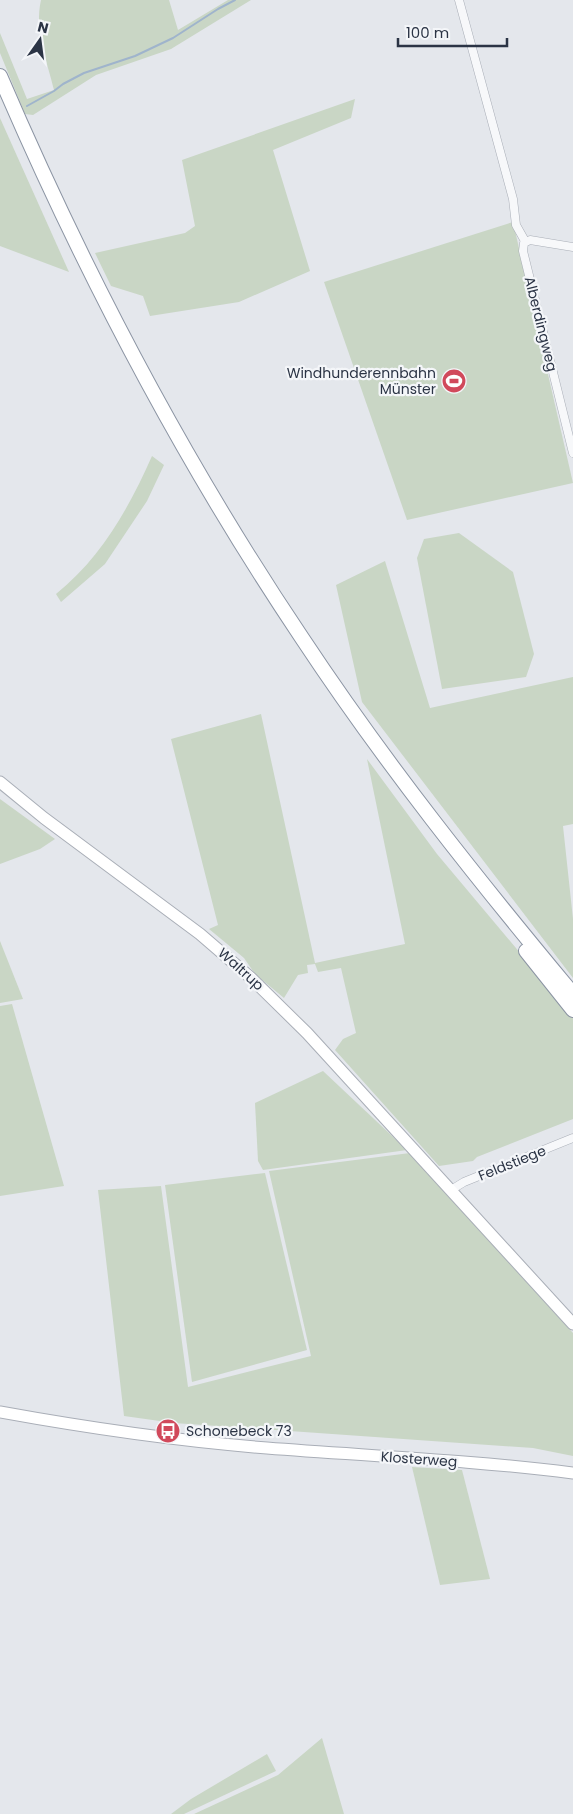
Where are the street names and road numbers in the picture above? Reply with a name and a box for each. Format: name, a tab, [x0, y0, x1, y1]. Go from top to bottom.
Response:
street label: Alberdingweg	[520, 274, 562, 374]
street label: Waltrup	[214, 943, 268, 995]
street label: Feldstiege	[475, 1140, 549, 1186]
street label: Klosterweg	[380, 1446, 458, 1472]

